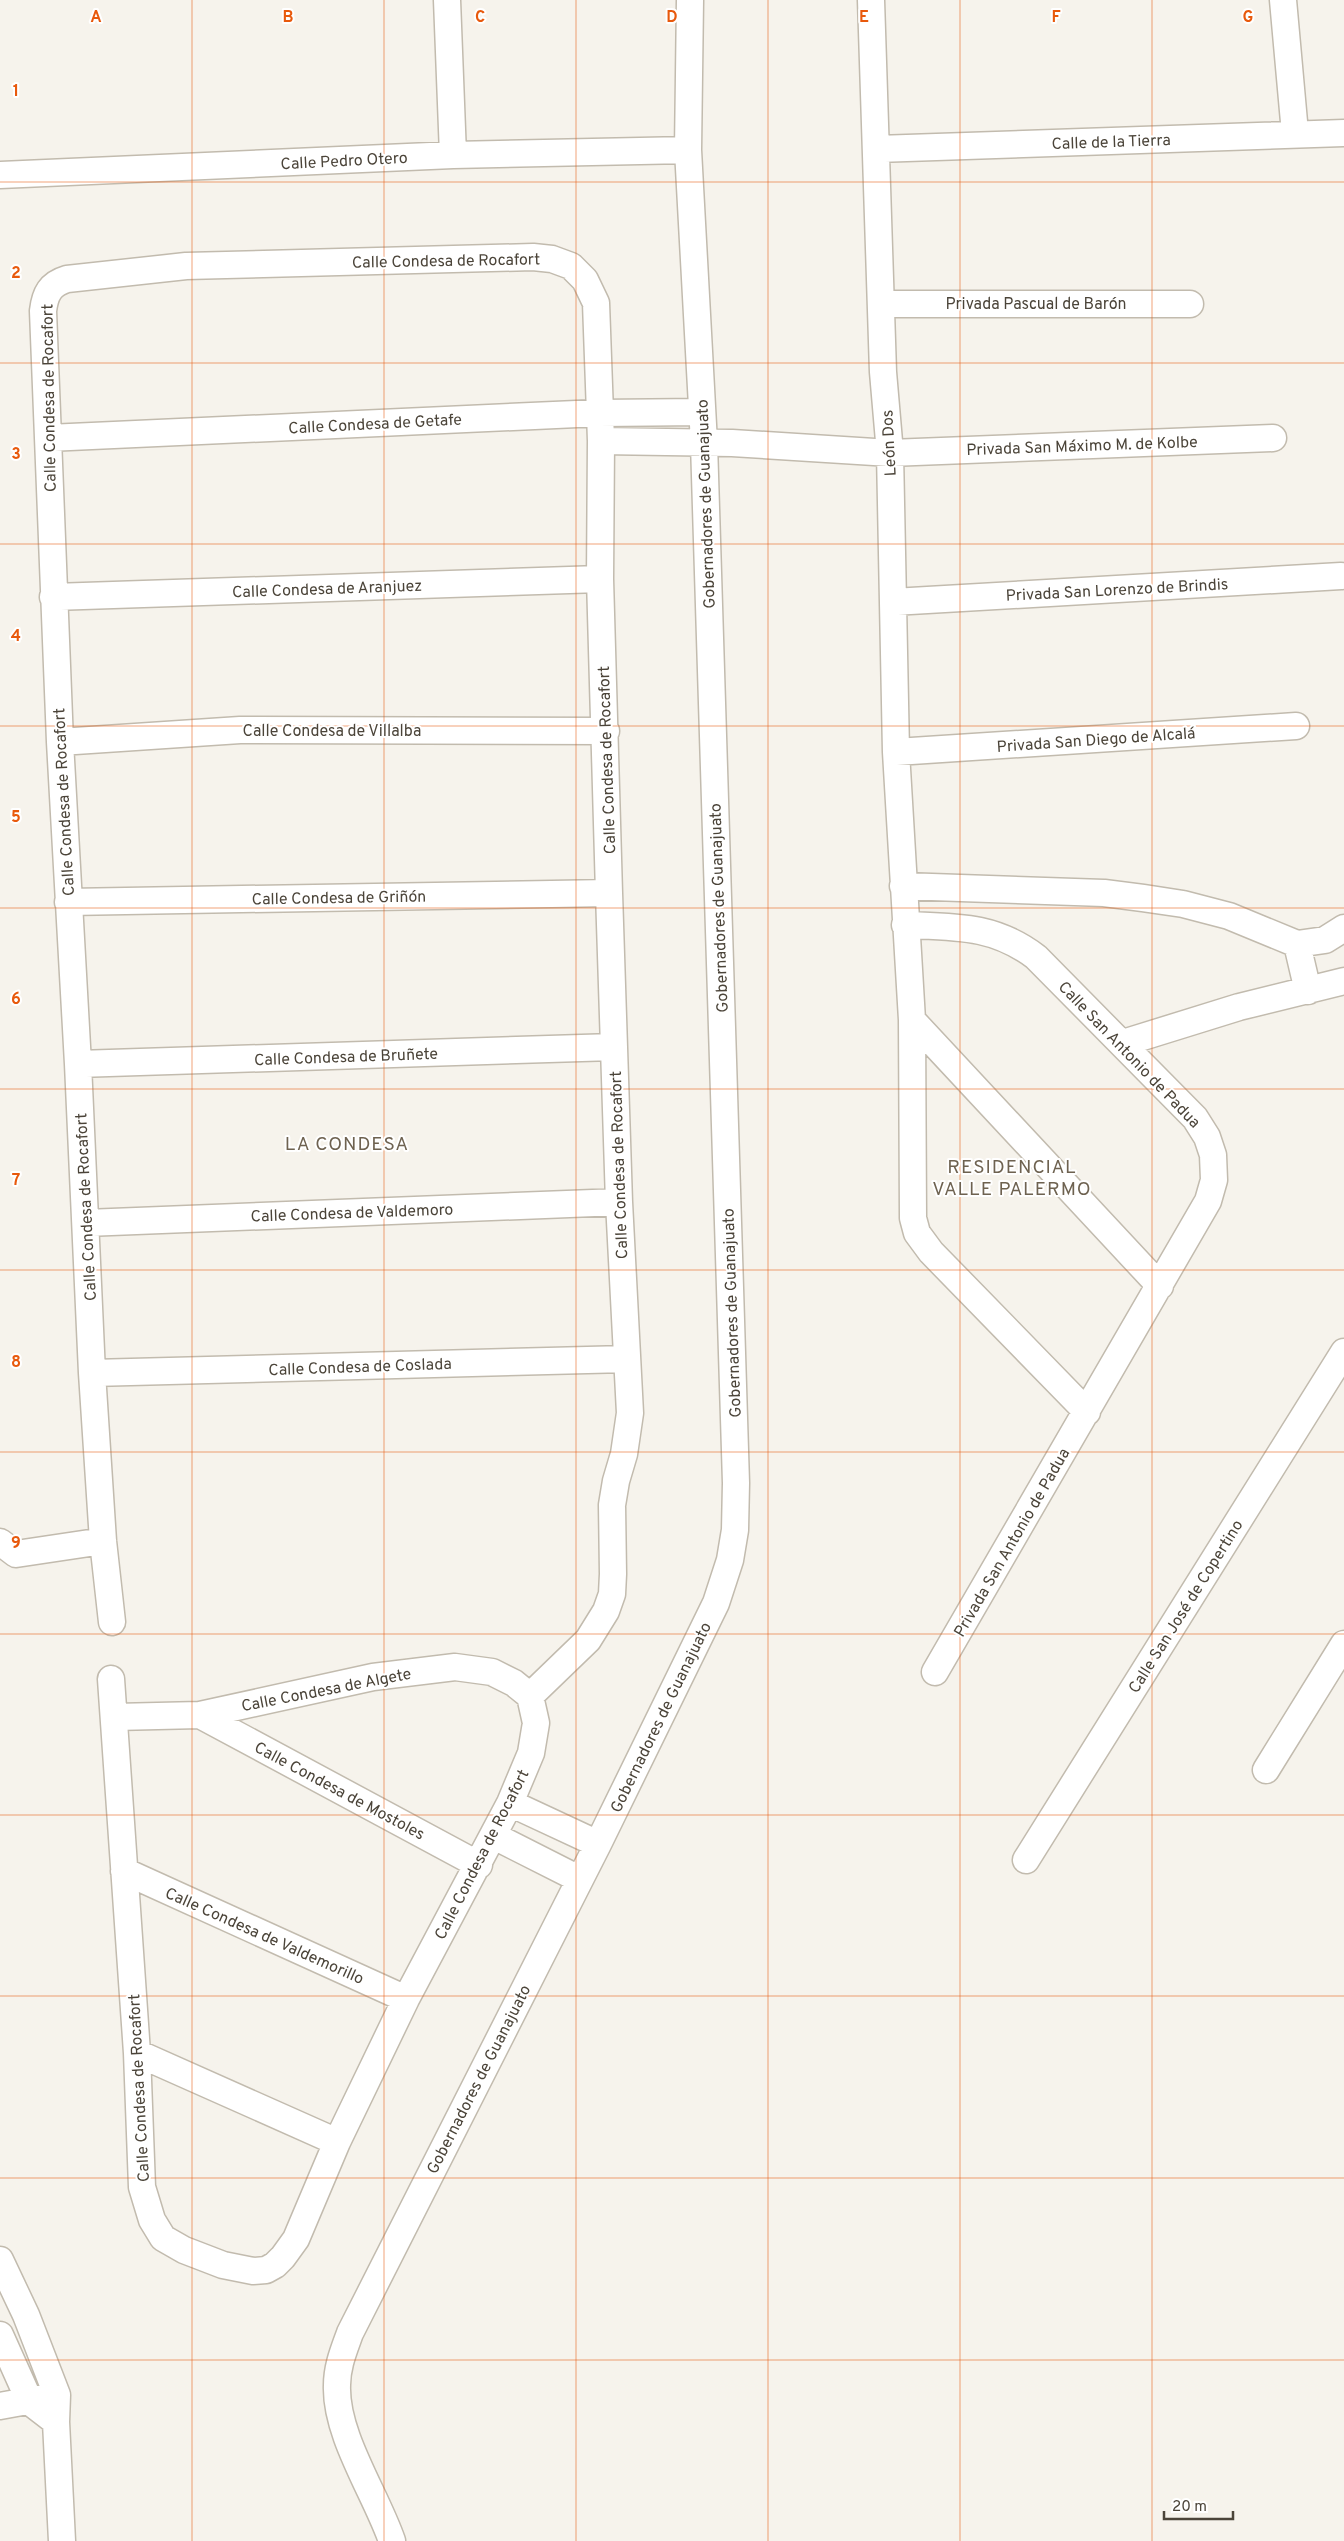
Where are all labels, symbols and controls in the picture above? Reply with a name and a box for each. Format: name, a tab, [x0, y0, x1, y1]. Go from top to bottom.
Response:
text: A	[90, 8, 102, 28]
text: B	[282, 8, 294, 28]
text: C	[475, 8, 485, 28]
text: D	[666, 8, 678, 28]
text: E	[859, 8, 869, 28]
text: F	[1051, 8, 1061, 28]
text: G	[1243, 8, 1253, 28]
text: 1	[13, 82, 19, 102]
street label: Calle de la Tierra	[1051, 131, 1171, 155]
street label: Calle Pedro Otero	[280, 149, 408, 175]
street label: Calle Condesa de Rocafort	[352, 250, 540, 274]
text: 2	[11, 264, 21, 284]
street label: Privada Pascual de Barón	[945, 295, 1127, 315]
street label: Calle Condesa de Rocafort	[38, 304, 62, 492]
street label: Gobernadores de Guanajuato	[693, 399, 721, 609]
street label: León Dos	[878, 409, 902, 477]
street label: Calle Condesa de Getafe	[288, 410, 462, 440]
street label: Privada San Máximo M. de Kolbe	[966, 433, 1198, 461]
text: 3	[11, 445, 21, 465]
street label: Privada San Lorenzo de Brindis	[1005, 575, 1229, 607]
street label: Calle Condesa de Aranjuez	[232, 577, 422, 603]
text: 4	[11, 627, 21, 647]
street label: Calle Condesa de Rocafort	[595, 665, 621, 854]
street label: Calle Condesa de Rocafort	[50, 707, 80, 896]
street label: Calle Condesa de Villalba	[243, 722, 421, 742]
street label: Privada San Diego de Alcalá	[996, 724, 1196, 758]
street label: Gobernadores de Guanajuato	[706, 803, 734, 1013]
text: 5	[11, 808, 21, 828]
street label: Calle Condesa de Griñón	[252, 887, 426, 911]
street label: Calle San Antonio de Padua	[1053, 978, 1204, 1133]
text: 6	[11, 990, 21, 1010]
street label: Calle Condesa de Bruñete	[254, 1045, 438, 1071]
street label: Calle Condesa de Rocafort	[607, 1070, 633, 1259]
street label: Calle Condesa de Rocafort	[72, 1112, 102, 1301]
district label: LA CONDESA	[285, 1133, 409, 1157]
district label: RESIDENCIAL VALLE PALERMO	[932, 1156, 1092, 1202]
text: 7	[12, 1171, 20, 1191]
street label: Calle Condesa de Valdemoro	[250, 1200, 454, 1228]
street label: Gobernadores de Guanajuato	[719, 1208, 747, 1418]
text: 8	[11, 1353, 21, 1373]
street label: Calle Condesa de Coslada	[268, 1355, 452, 1381]
street label: Privada San Antonio de Padua	[950, 1445, 1075, 1641]
street label: Calle San José de Copertino	[1125, 1517, 1248, 1698]
text: 9	[11, 1534, 21, 1554]
street label: Gobernadores de Guanajuato	[607, 1619, 717, 1816]
street label: Calle Condesa de Algete	[240, 1665, 413, 1717]
street label: Calle Condesa de Mostoles	[250, 1738, 428, 1845]
street label: Calle Condesa de Rocafort	[431, 1766, 534, 1943]
street label: Calle Condesa de Valdemorillo	[162, 1884, 367, 1990]
street label: Gobernadores de Guanajuato	[423, 1982, 536, 2178]
street label: Calle Condesa de Rocafort	[125, 1993, 155, 2182]
scale bar	[1164, 2488, 1233, 2520]
text: 20 m	[1172, 2498, 1207, 2517]

